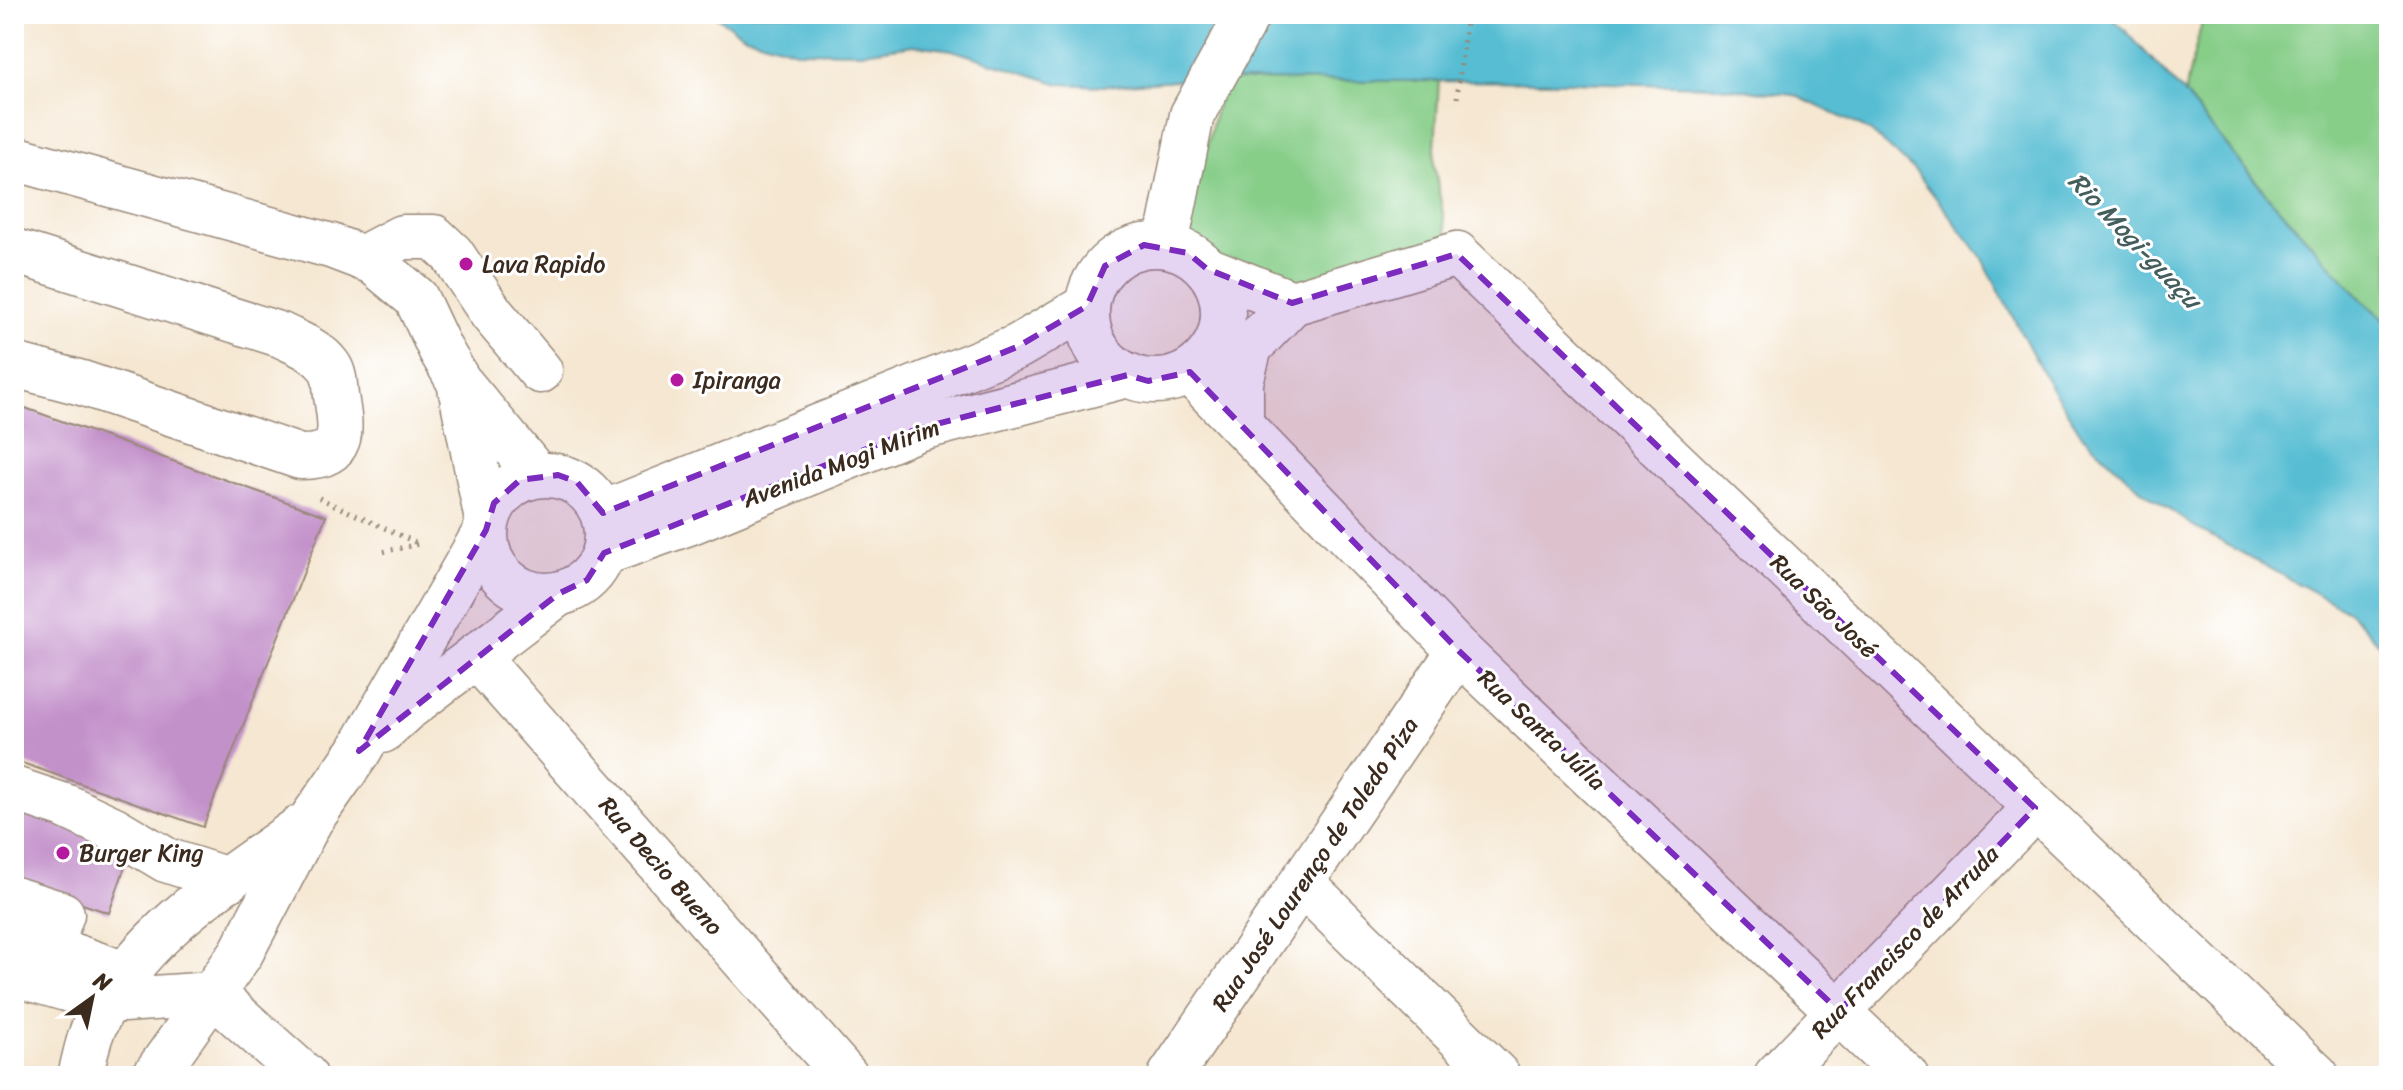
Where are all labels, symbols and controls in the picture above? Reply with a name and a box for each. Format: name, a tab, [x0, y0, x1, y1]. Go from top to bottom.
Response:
water label: Rio Mogi-guaçu	[2057, 160, 2215, 322]
place label: Lava Rapido	[482, 243, 605, 285]
marker: Lava Rapido	[457, 255, 475, 273]
place label: Ipiranga	[692, 359, 781, 401]
marker: Ipiranga	[668, 371, 686, 389]
street label: Avenida Mogi Mirim	[735, 406, 946, 520]
street label: Rua São José	[1760, 543, 1888, 669]
street label: Rua Santa Júlia	[1468, 659, 1616, 801]
street label: Rua José Lourenço de Toledo Piza	[1200, 708, 1430, 1020]
street label: Rua Decio Bueno	[588, 786, 734, 946]
place label: Burger King	[79, 832, 204, 874]
street label: Rua Francisco de Arruda	[1801, 834, 2010, 1049]
marker: Burger King	[54, 844, 72, 862]
north arrow	[52, 958, 132, 1038]
text: N	[85, 961, 120, 1003]

